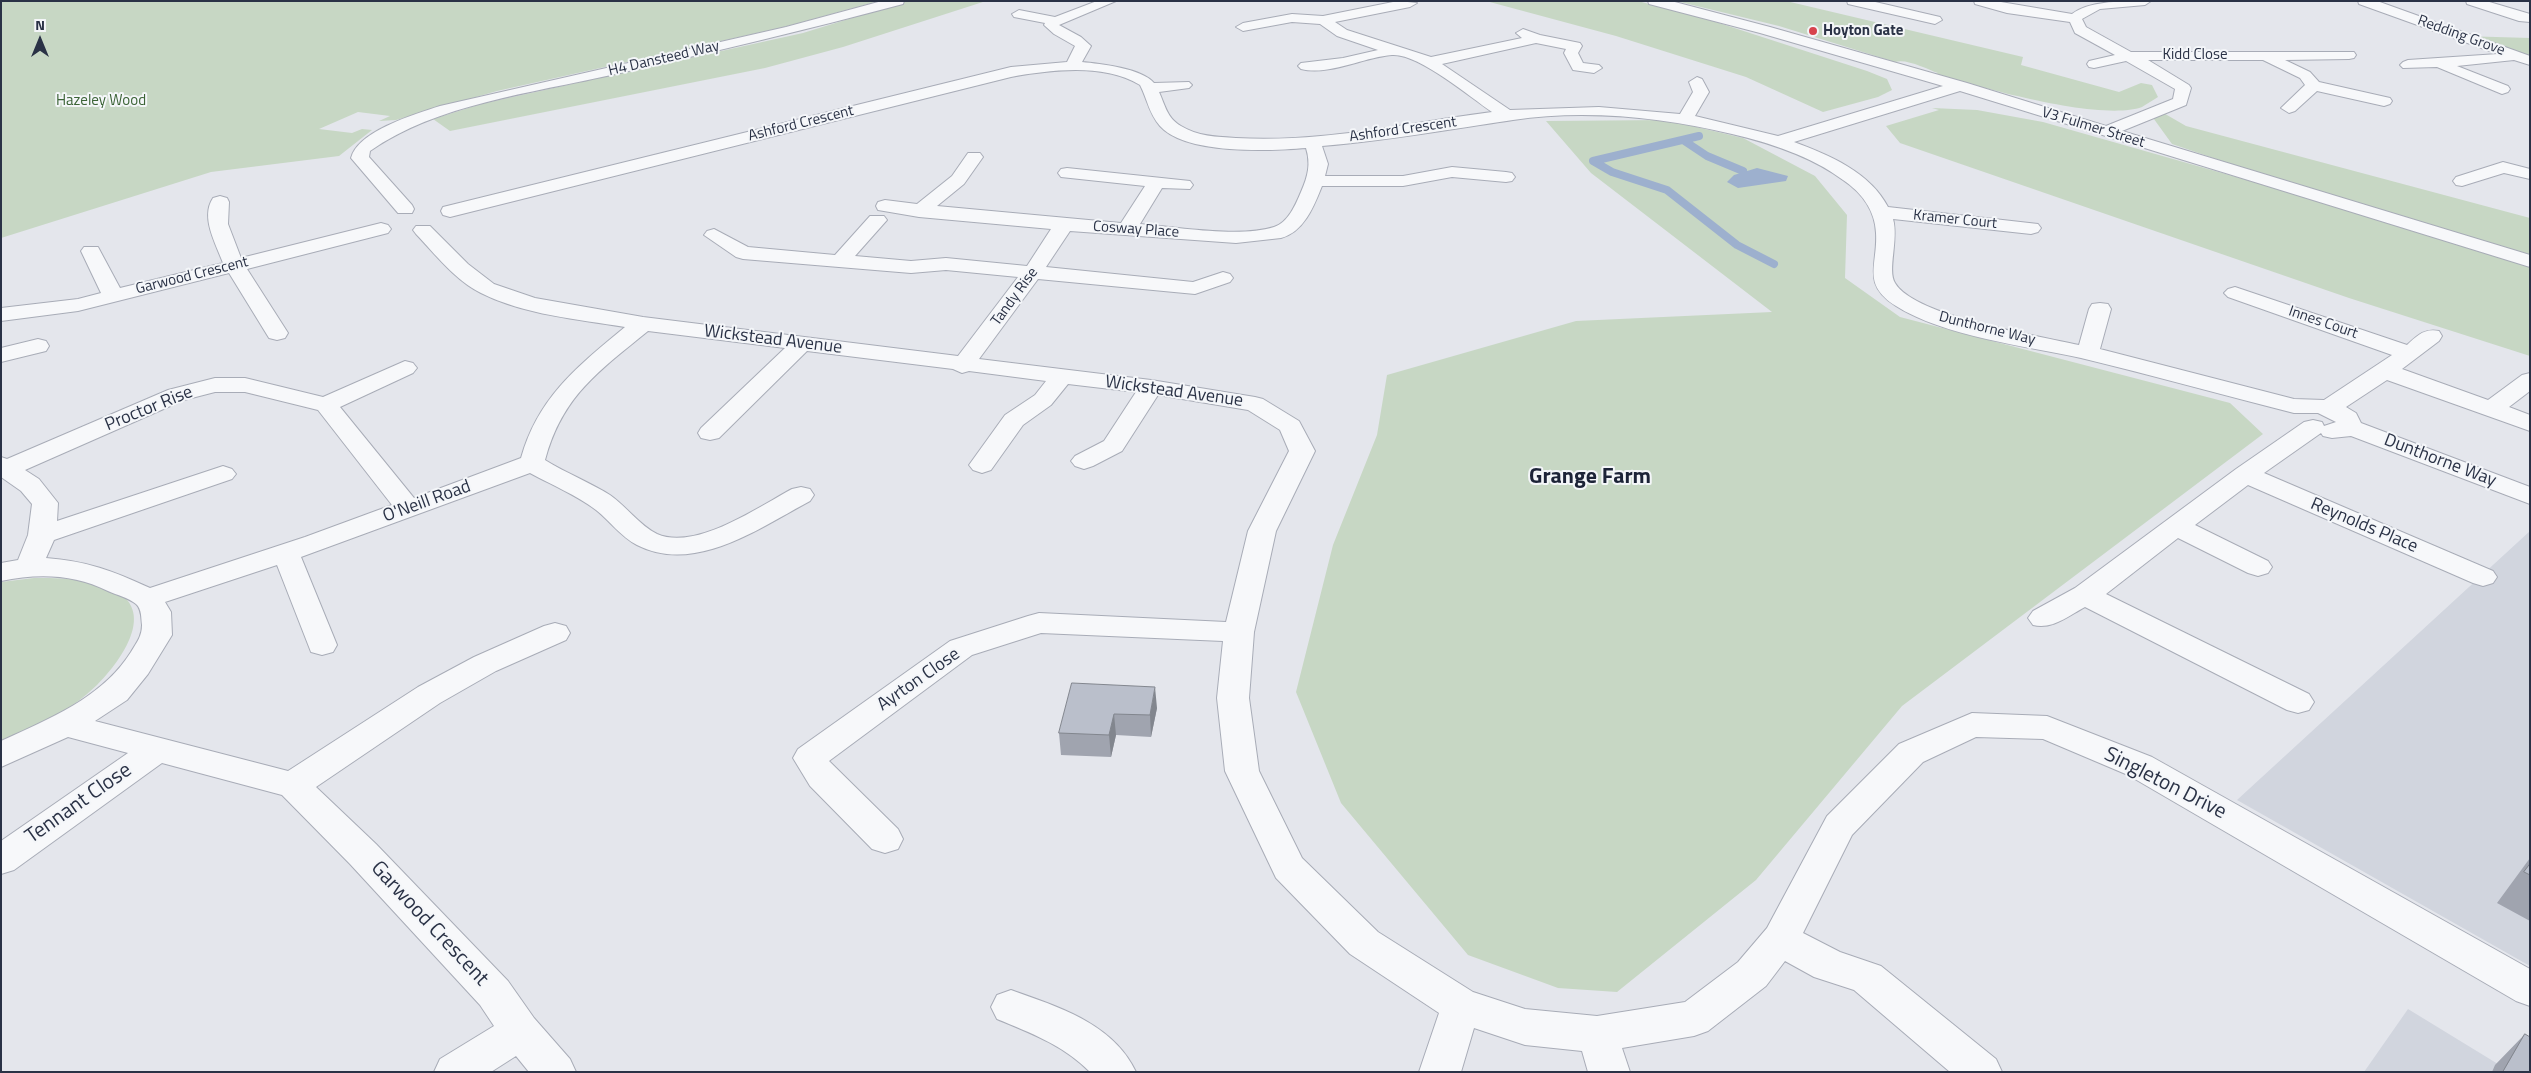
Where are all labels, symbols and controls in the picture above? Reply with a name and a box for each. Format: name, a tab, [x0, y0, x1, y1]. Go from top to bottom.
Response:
street label: Redding Grove	[2415, 12, 2507, 60]
text: N	[35, 14, 45, 35]
north arrow	[15, 15, 65, 65]
place label: Hoyton Gate	[1823, 22, 1903, 40]
marker: Hoyton Gate	[1807, 25, 1819, 37]
street label: H4 Dansteed Way	[607, 37, 721, 81]
street label: Kidd Close	[2162, 46, 2228, 64]
park label: Hazeley Wood	[56, 92, 146, 110]
street label: Ashford Crescent	[746, 102, 856, 146]
street label: V3 Fulmer Street	[2039, 104, 2147, 152]
street label: Ashford Crescent	[1348, 114, 1458, 146]
street label: Kramer Court	[1912, 207, 1998, 233]
street label: Cosway Place	[1092, 218, 1180, 242]
street label: Garwood Crescent	[134, 253, 250, 299]
street label: Tandy Rise	[988, 264, 1042, 330]
street label: Innes Court	[2286, 303, 2360, 343]
street label: Dunthorne Way	[1937, 308, 2037, 350]
street label: Wickstead Avenue	[703, 321, 843, 359]
street label: Wickstead Avenue	[1104, 372, 1244, 412]
street label: Proctor Rise	[102, 382, 196, 436]
street label: Dunthorne Way	[2381, 430, 2499, 492]
district label: Grange Farm	[1529, 465, 1651, 491]
street label: O'Neill Road	[380, 476, 474, 528]
street label: Reynolds Place	[2307, 494, 2421, 558]
street label: Ayrton Close	[874, 644, 964, 716]
street label: Singleton Drive	[2100, 742, 2230, 826]
street label: Tennant Close	[21, 758, 137, 850]
street label: Garwood Crescent	[365, 856, 493, 992]

